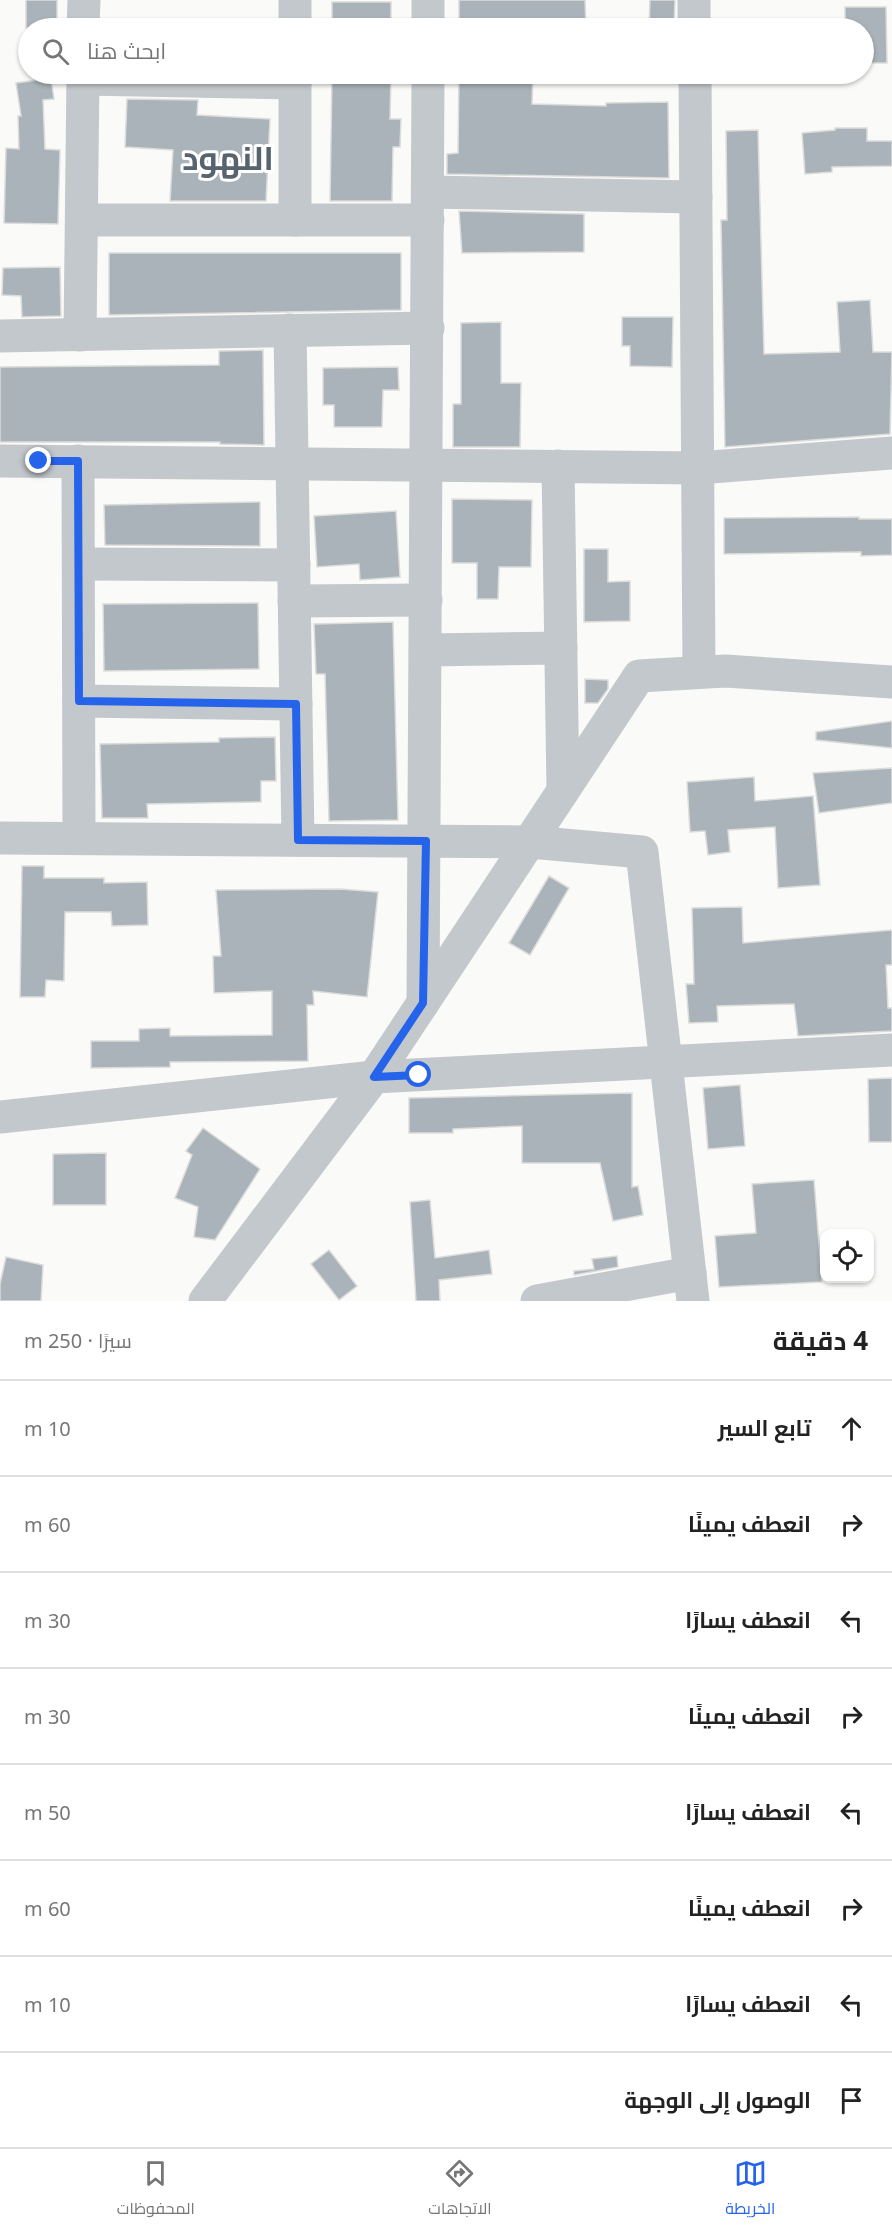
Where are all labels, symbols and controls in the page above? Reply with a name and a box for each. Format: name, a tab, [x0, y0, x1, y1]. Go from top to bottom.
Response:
search box	[18, 18, 874, 84]
icon: search	[39, 35, 72, 68]
text: ابحث هنا	[87, 35, 166, 65]
district label: النهود	[182, 135, 274, 180]
route end	[25, 447, 51, 473]
route start	[405, 1061, 431, 1087]
map controls	[820, 1229, 874, 1283]
button: locate	[820, 1229, 874, 1283]
text: 4 دقيقة	[773, 1322, 868, 1358]
text: سيرًا · 250 m	[24, 1327, 132, 1354]
text: تابع السير	[718, 1412, 811, 1442]
icon: ahead	[835, 1412, 868, 1445]
text: 10 m	[24, 1415, 71, 1442]
text: انعطف يمينًا	[688, 1508, 811, 1538]
icon: right	[835, 1508, 868, 1541]
text: 60 m	[24, 1511, 71, 1538]
text: انعطف يسارًا	[685, 1604, 811, 1634]
icon: left	[835, 1604, 868, 1637]
text: 30 m	[24, 1607, 71, 1634]
text: انعطف يمينًا	[688, 1700, 811, 1730]
icon: right	[835, 1700, 868, 1733]
text: 30 m	[24, 1703, 71, 1730]
text: انعطف يسارًا	[685, 1796, 811, 1826]
icon: left	[835, 1796, 868, 1829]
text: 50 m	[24, 1799, 71, 1826]
text: انعطف يمينًا	[688, 1892, 811, 1922]
icon: right	[835, 1892, 868, 1925]
text: 60 m	[24, 1895, 71, 1922]
text: انعطف يسارًا	[685, 1988, 811, 2018]
icon: left	[835, 1988, 868, 2021]
text: 10 m	[24, 1991, 71, 2018]
text: الوصول إلى الوجهة	[624, 2084, 811, 2114]
icon: arrive	[835, 2084, 868, 2117]
tab: المحفوظات	[117, 2157, 195, 2223]
tab: الاتجاهات	[428, 2157, 492, 2223]
tab: الخريطة	[725, 2157, 775, 2223]

